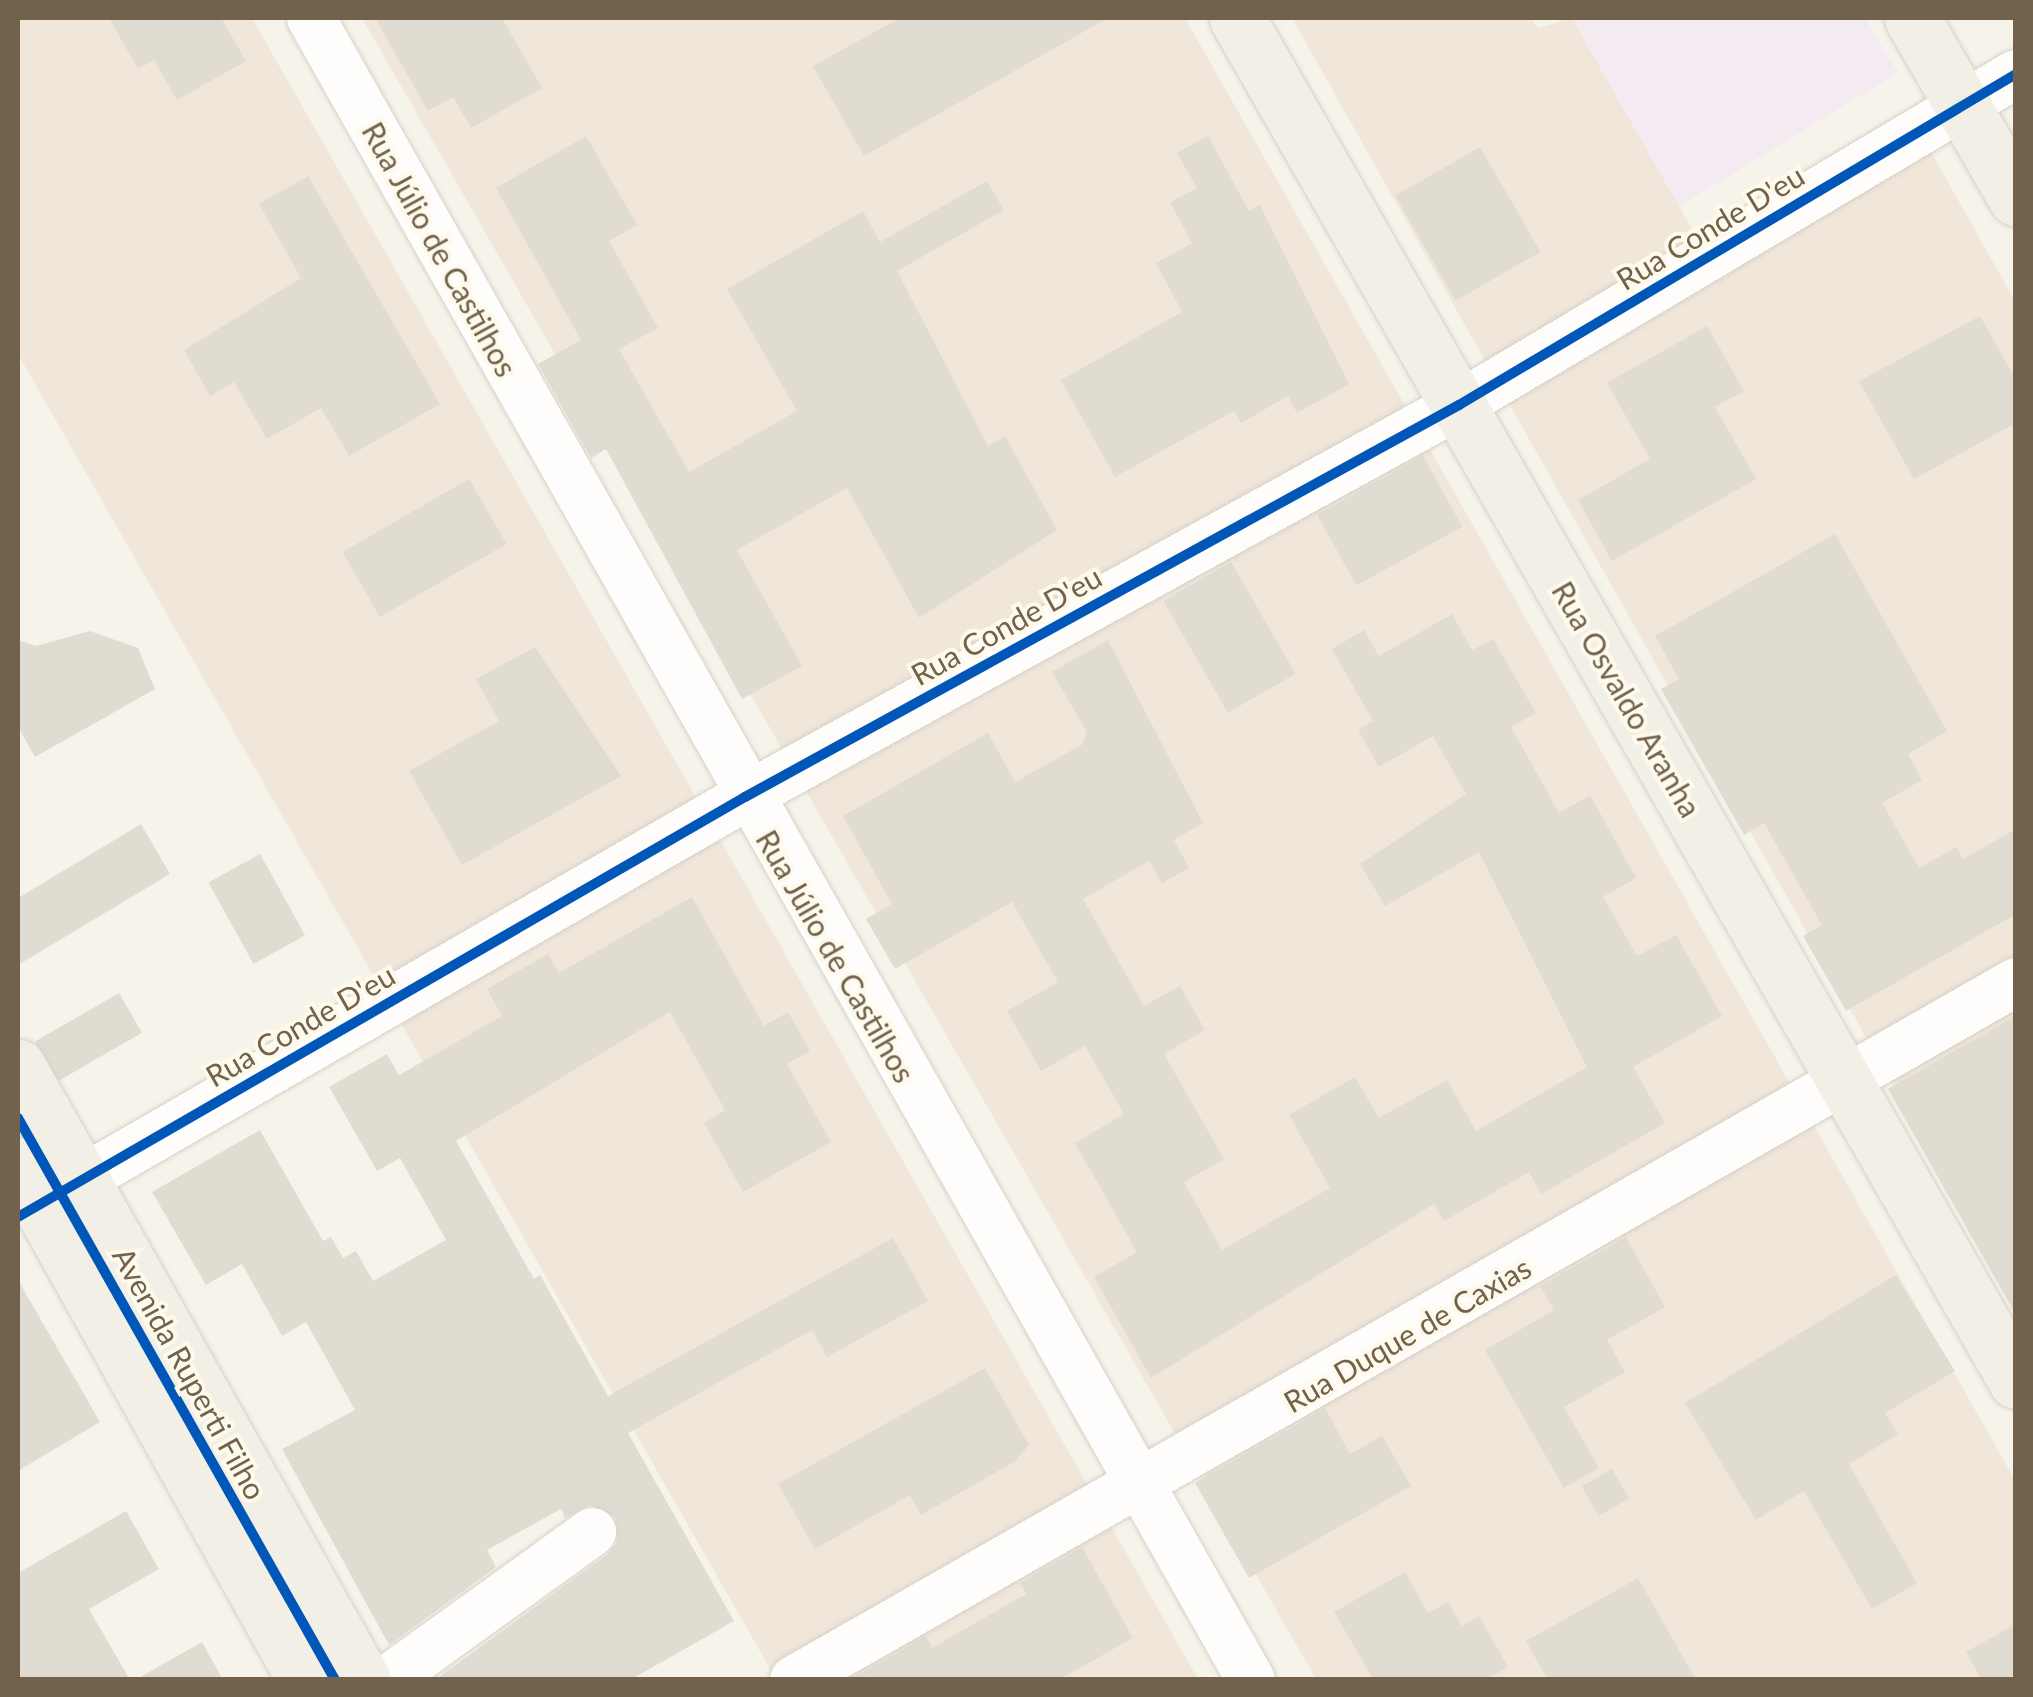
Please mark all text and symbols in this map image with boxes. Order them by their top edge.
street label: Rua Júlio de Castilhos [355,115,525,383]
street label: Rua Conde D'eu [1610,157,1810,297]
street label: Rua Conde D'eu [904,558,1108,692]
street label: Rua Osvaldo Aranha [1545,574,1709,824]
street label: Rua Júlio de Castilhos [749,823,923,1089]
street label: Rua Conde D'eu [199,956,401,1094]
street label: Avenida Ruperti Filho [106,1241,274,1505]
street label: Rua Duque de Caxias [1277,1249,1537,1419]

